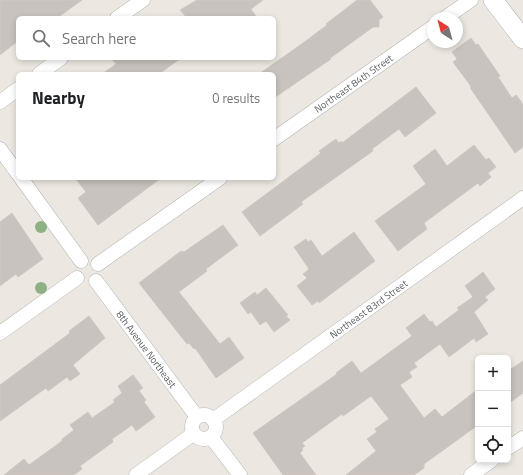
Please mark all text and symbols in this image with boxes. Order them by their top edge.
north arrow [427,12,463,48]
search box [16,16,276,60]
icon: search [30,27,52,49]
text: Search here [62,27,136,50]
street label: Northeast 84th Street [311,50,396,116]
text: Nearby [32,85,85,111]
text: 0 results [212,88,260,108]
street label: Northeast 83rd Street [327,276,411,342]
street label: 8th Avenue Northeast [113,308,180,392]
map controls [475,355,511,463]
button: + [475,355,511,391]
button: − [475,391,511,427]
button: locate [475,427,511,463]

